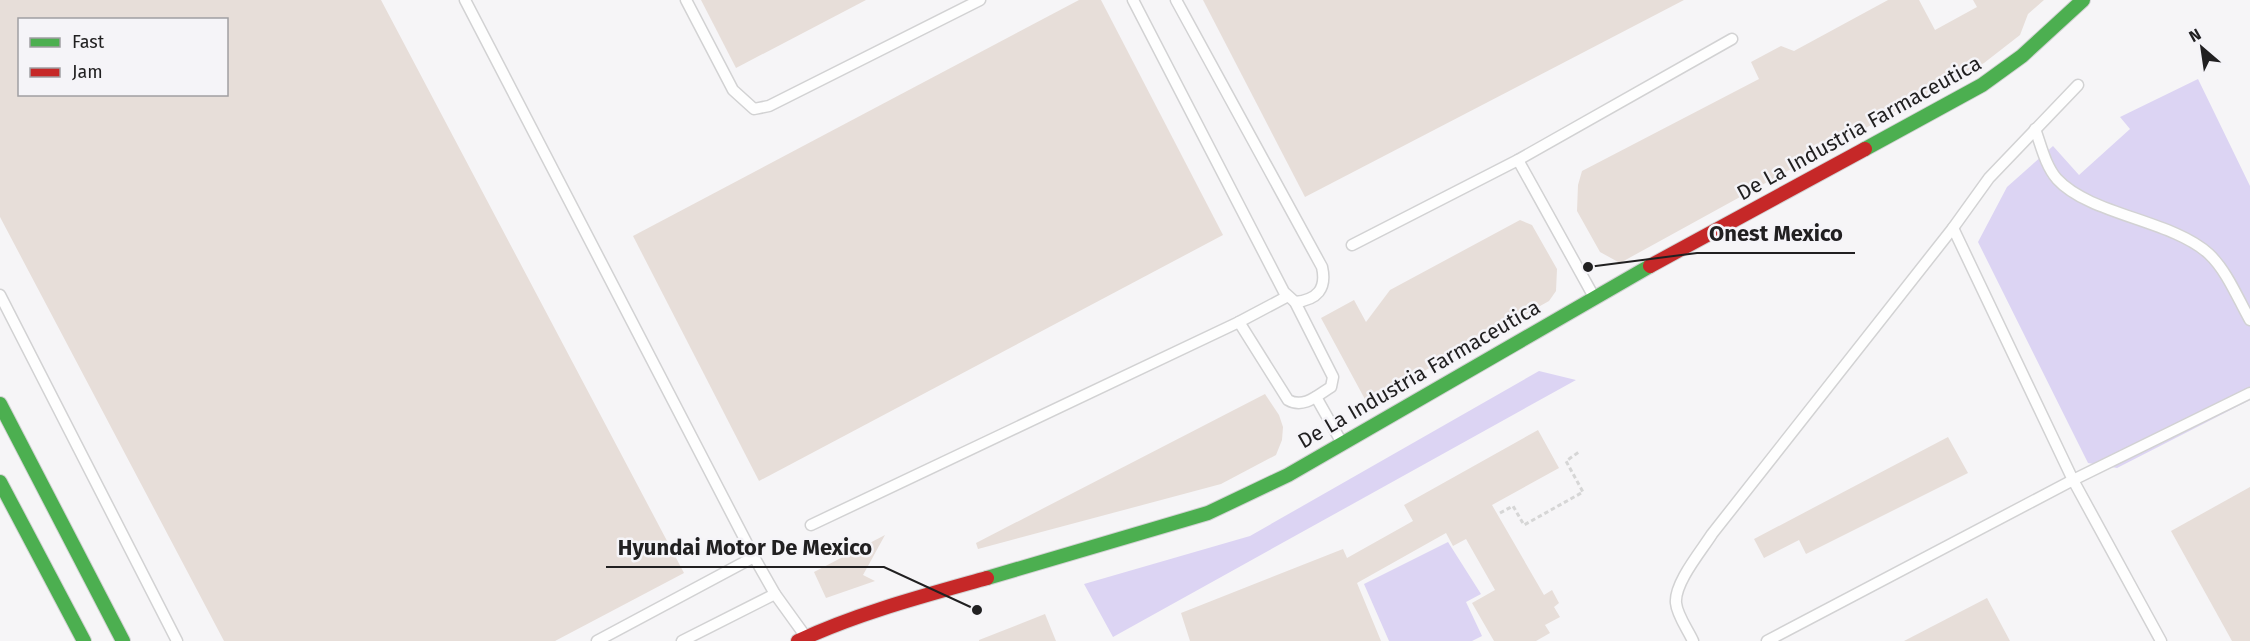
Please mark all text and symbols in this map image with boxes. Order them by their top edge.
legend [18,18,228,96]
north arrow [2172,18,2232,78]
text: N [2186,24,2204,46]
text: Fast [72,31,105,53]
street label: De La Industria Farmaceutica [1732,50,1986,206]
text: Jam [72,61,103,83]
callout: Onest Mexico [1697,213,1855,253]
text: Onest Mexico [1709,220,1843,247]
street label: De La Industria Farmaceutica [1293,294,1545,454]
callout: Hyundai Motor De Mexico [606,527,884,567]
text: Hyundai Motor De Mexico [618,534,872,561]

